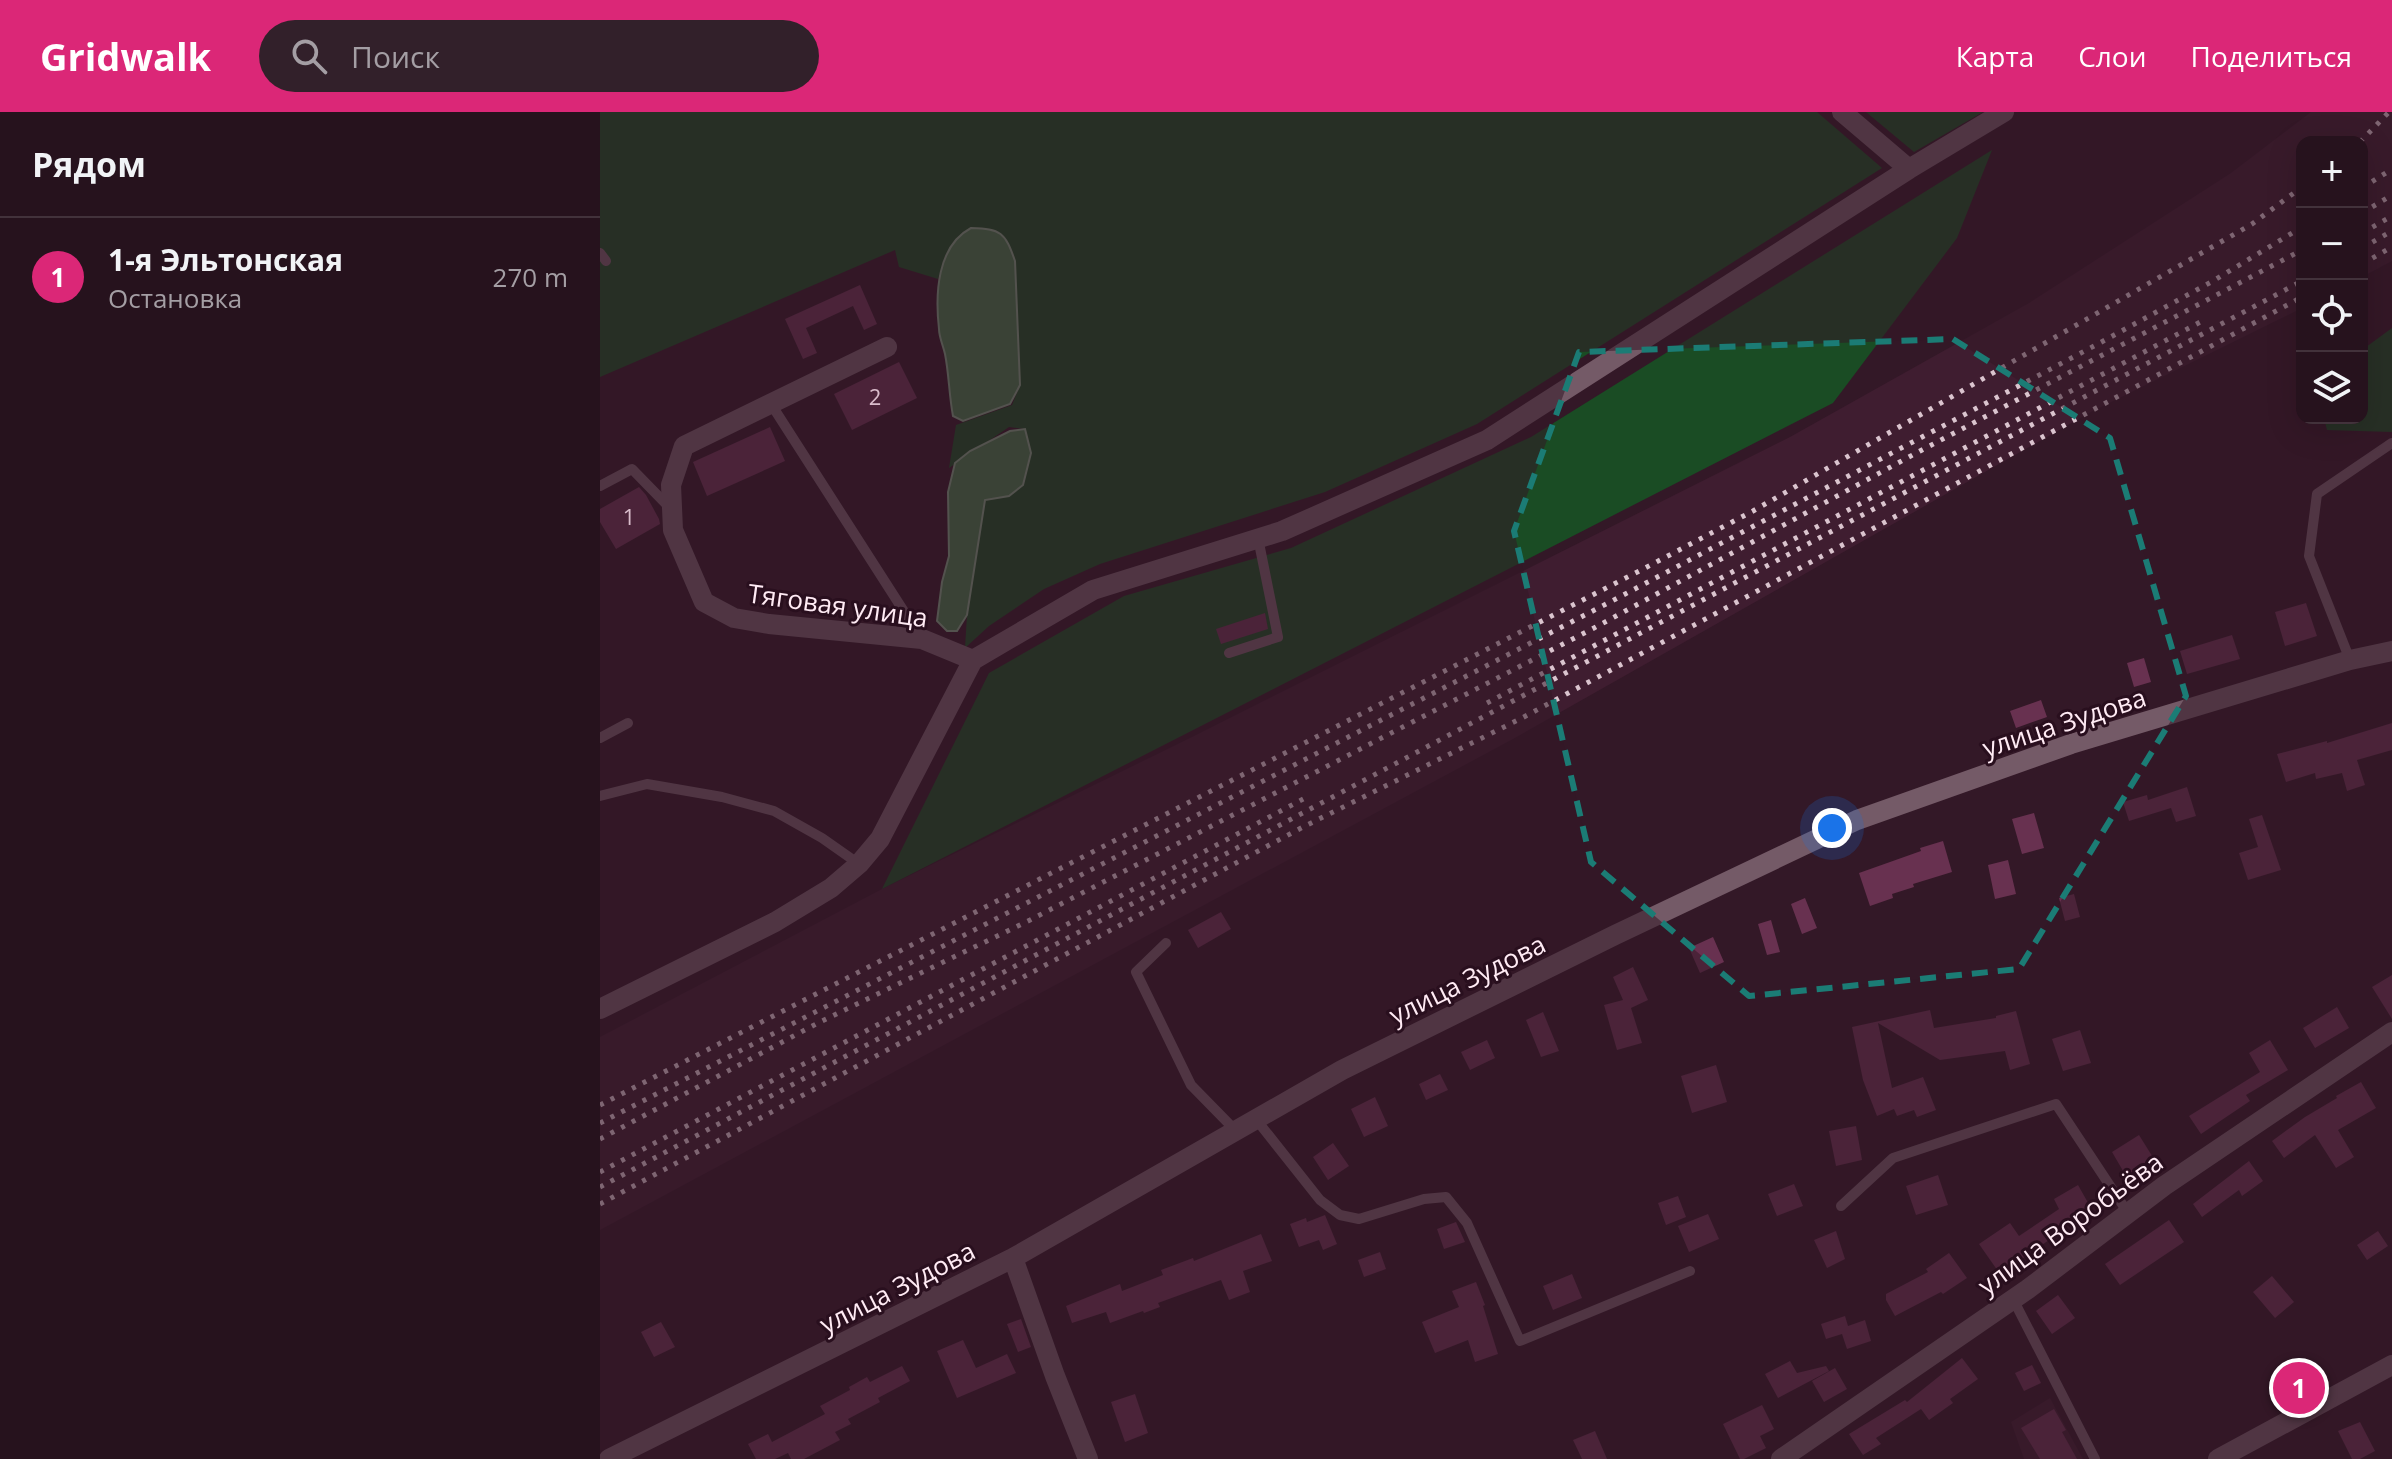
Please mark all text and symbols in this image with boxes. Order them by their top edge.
search box [259,20,819,92]
text: Gridwalk [40,30,211,82]
icon: search [287,34,331,78]
text: Поиск [351,36,440,77]
text: Карта [1956,37,2034,75]
text: Слои [2078,37,2147,75]
text: Поделиться [2191,37,2352,75]
map controls [2296,136,2368,424]
button: + [2296,136,2368,208]
text: Рядом [32,141,146,187]
button: − [2296,208,2368,280]
text: 1-я Эльтонская [108,239,343,280]
text: 1 [51,259,65,295]
text: 270 m [493,259,568,295]
text: Остановка [108,280,242,316]
button: locate [2296,280,2368,352]
button: layers [2296,352,2368,424]
house number: 2 [869,381,881,411]
house number: 1 [623,501,635,531]
street label: Тяговая улица [746,575,930,635]
street label: улица Зудова [1978,679,2150,765]
your location [1812,808,1852,848]
street label: улица Зудова [1383,926,1551,1032]
street label: улица Воробьёва [1970,1144,2170,1302]
street label: улица Зудова [813,1232,981,1342]
pin: 1 [2273,1358,2325,1418]

